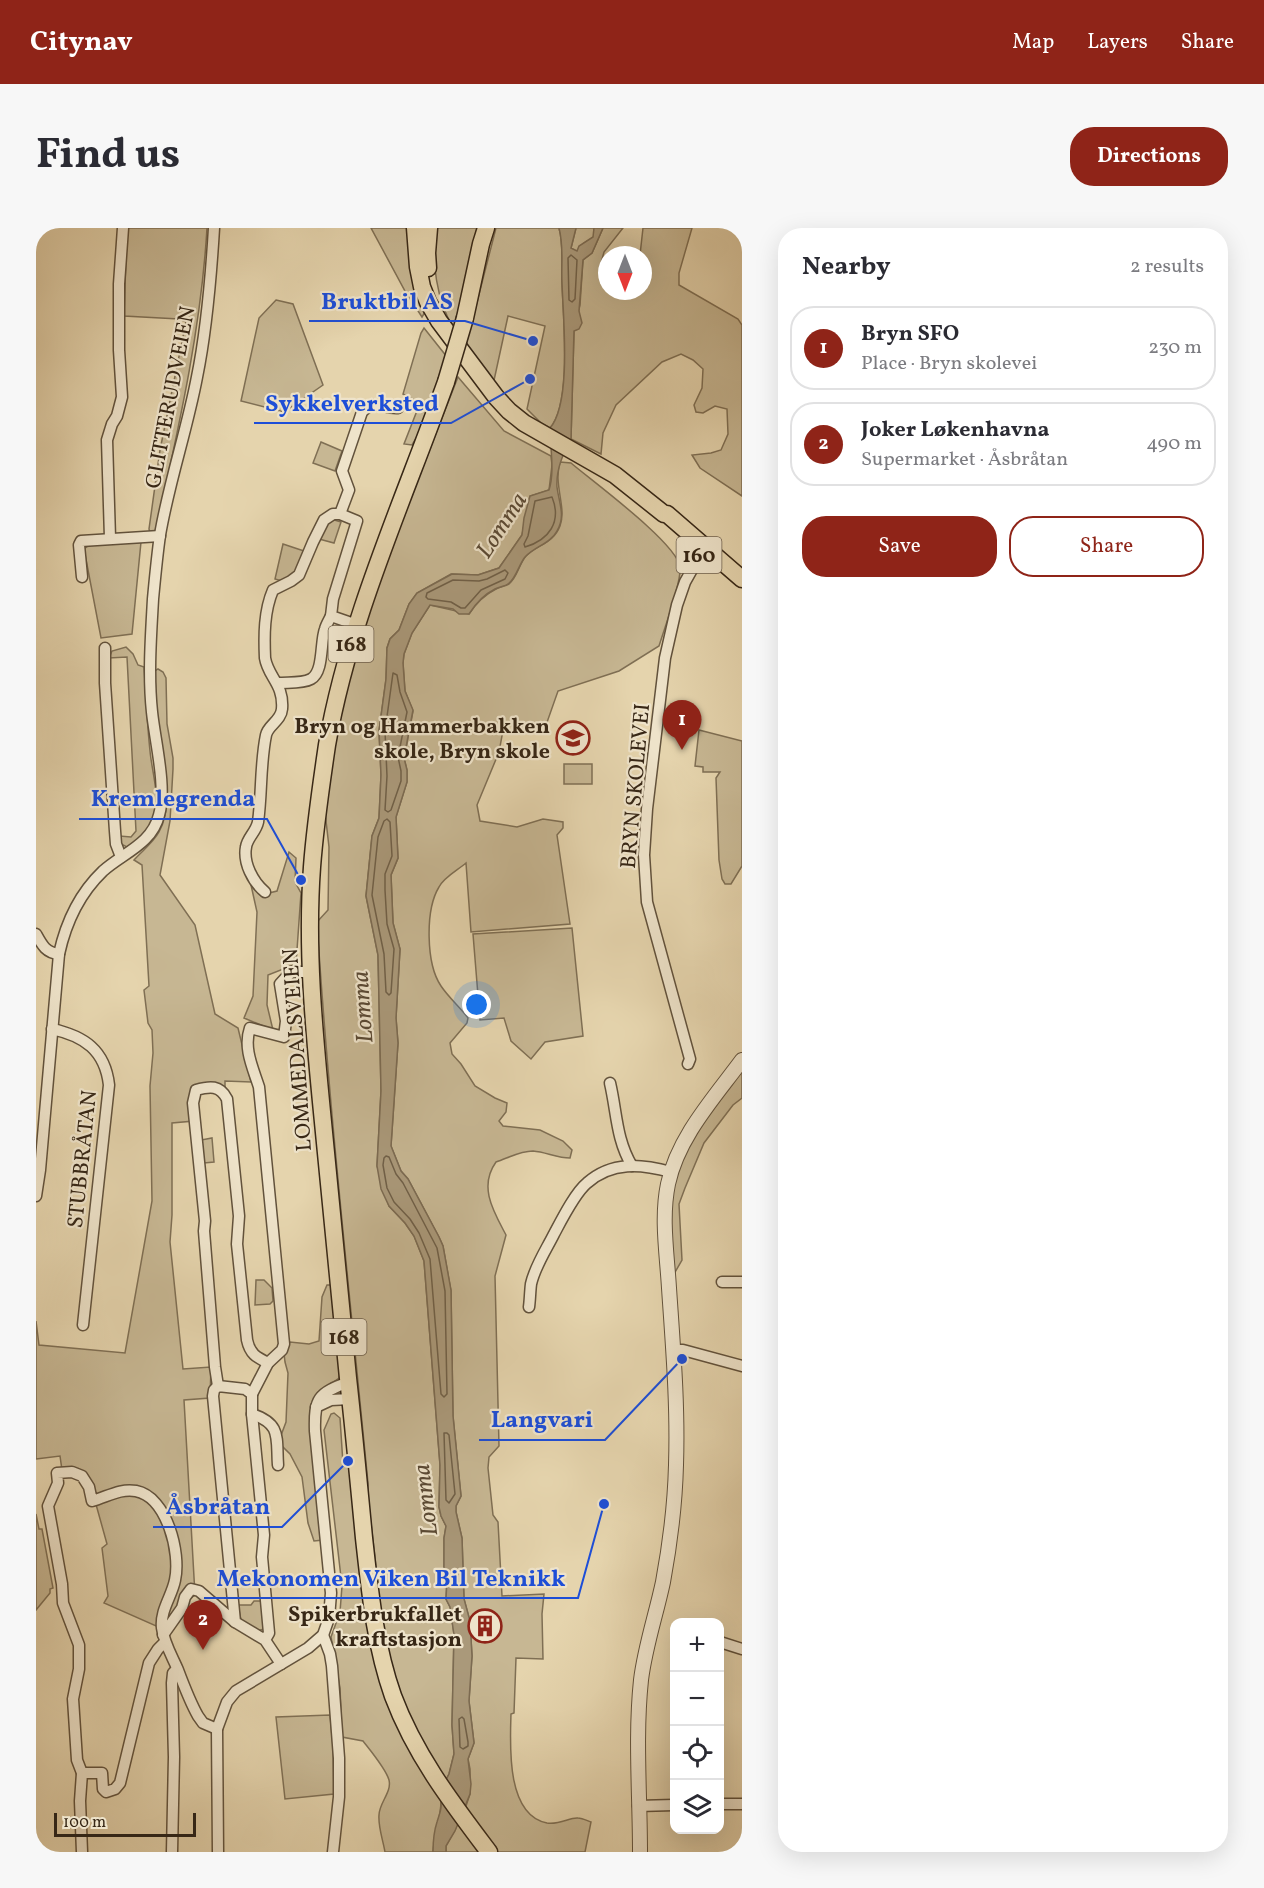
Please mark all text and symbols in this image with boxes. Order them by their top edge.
text: Citynav [30,23,133,62]
text: Map [1012,28,1054,57]
text: Layers [1087,28,1148,57]
text: Share [1181,28,1234,57]
text: Find us [36,127,180,186]
button: Directions [1070,127,1228,186]
north arrow [598,246,652,300]
text: Nearby [802,249,891,285]
text: 2 results [1130,253,1204,281]
callout: Bruktbil AS [309,279,465,321]
text: Bruktbil AS [321,286,453,320]
street label: GLITTERUDVEIEN [139,304,204,491]
text: Bryn SFO [861,319,959,350]
text: 1 [819,334,828,362]
text: 230 m [1148,334,1202,362]
text: Place · Bryn skolevei [861,350,1037,378]
callout: Sykkelverksted [254,381,451,423]
text: Sykkelverksted [265,388,439,422]
text: Joker Løkenhavna [861,415,1049,446]
text: 2 [818,430,829,458]
text: 490 m [1146,430,1202,458]
text: Supermarket · Åsbråtan [861,446,1068,474]
water label: Lomma [469,487,537,566]
button: Save [802,516,997,577]
button: Share [1009,516,1204,577]
road number: 160 [676,537,722,573]
road number: 168 [328,626,374,662]
pin: 1 [662,700,702,750]
street label: BRYN SKOLEVEI [614,702,659,870]
place label: Bryn og Hammerbakken skole, Bryn skole [294,712,550,768]
school or university icon: Bryn og Hammerbakken skole, Bryn skole [555,720,591,756]
callout: Kremlegrenda [79,777,267,819]
text: Kremlegrenda [91,783,255,817]
street label: LOMMEDALSVEIEN [276,947,321,1152]
water label: Lomma [345,970,383,1044]
your location [462,990,491,1019]
street label: STUBBRÅTAN [61,1089,106,1230]
road number: 168 [322,1319,366,1355]
callout: Langvari [479,1398,605,1440]
text: Langvari [491,1404,593,1438]
water label: Lomma [406,1462,448,1538]
callout: Åsbråtan [153,1485,282,1527]
text: Åsbråtan [166,1491,270,1525]
callout: Mekonomen Viken Bil Teknikk [204,1556,578,1598]
text: Mekonomen Viken Bil Teknikk [216,1563,566,1597]
pin: 2 [184,1600,222,1650]
place label: Spikerbrukfallet kraftstasjon [288,1600,462,1656]
building icon: Spikerbrukfallet kraftstasjon [467,1608,503,1644]
map controls [670,1618,724,1834]
button: + [670,1618,724,1672]
button: − [670,1672,724,1726]
button: locate [670,1726,724,1780]
button: layers [670,1780,724,1834]
scale bar [54,1810,196,1838]
text: 100 m [63,1812,106,1834]

